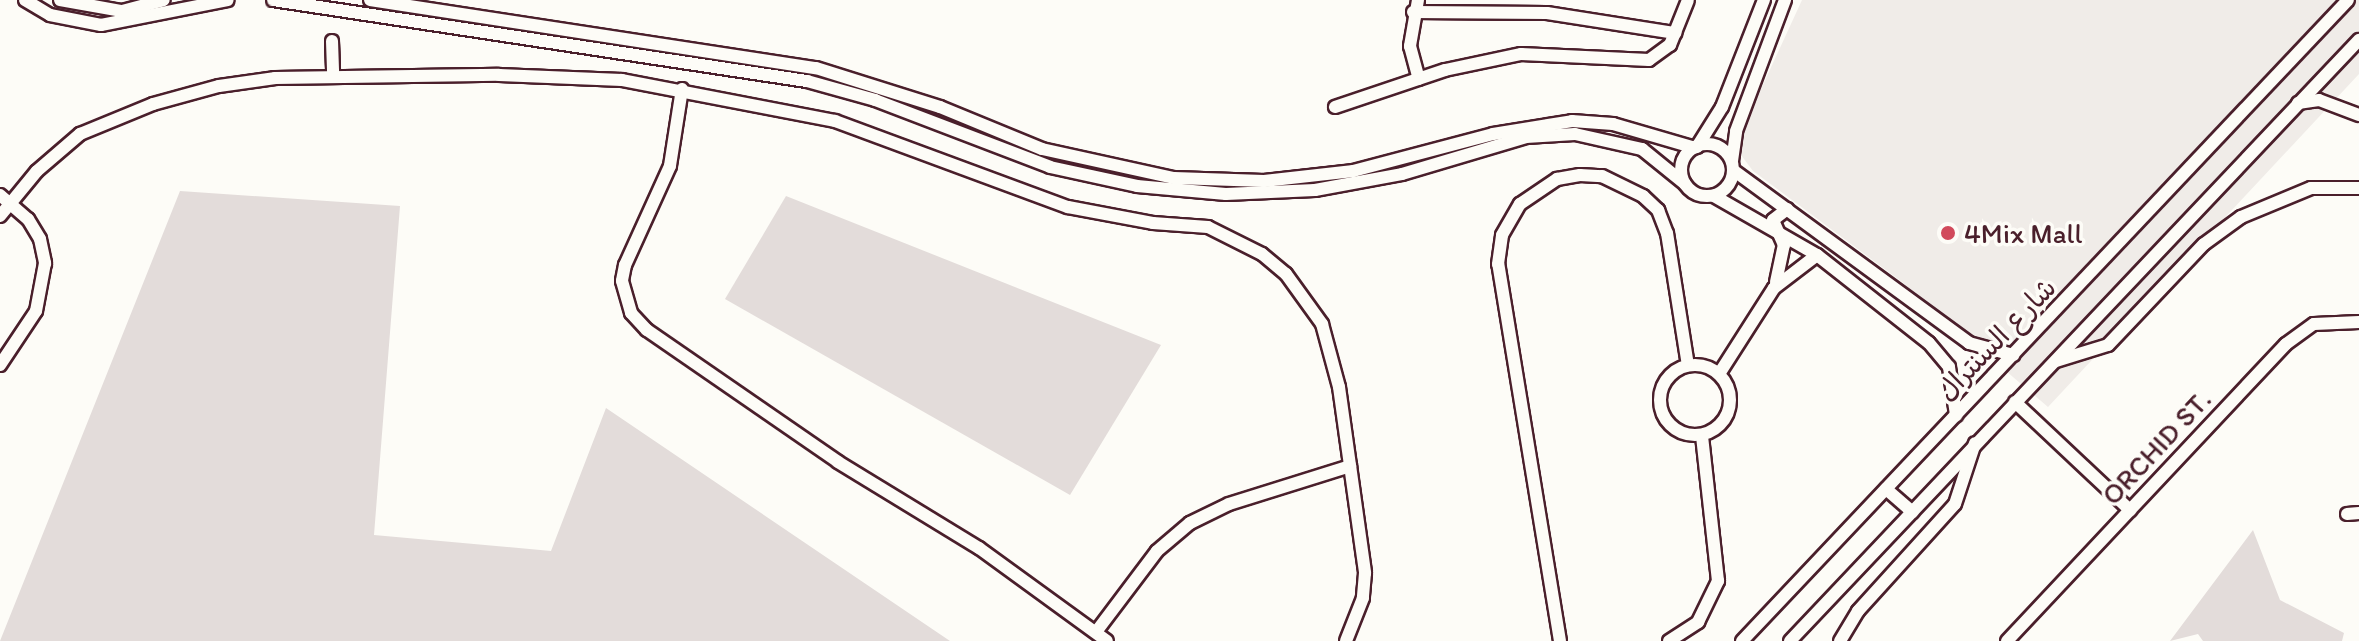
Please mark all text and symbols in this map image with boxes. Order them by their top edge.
place label: 4Mix Mall [1964,216,2083,250]
marker: 4Mix Mall [1939,224,1957,242]
street label: شارع السنترال [1929,271,2063,407]
street label: ORCHID ST. [2094,383,2218,511]

